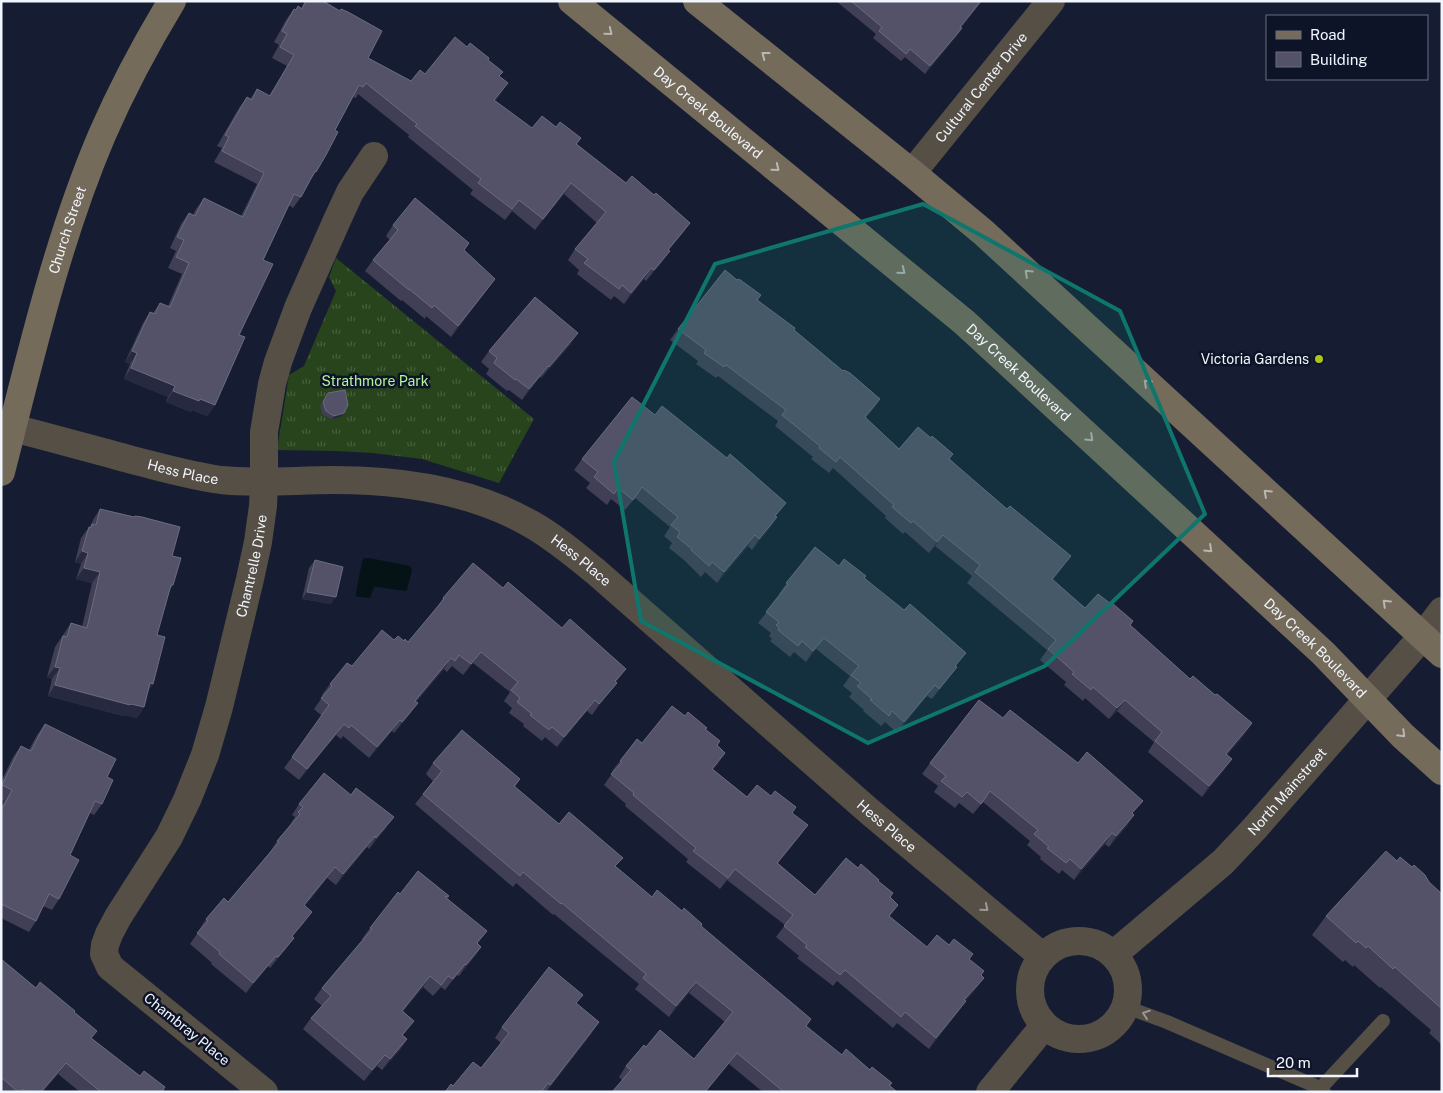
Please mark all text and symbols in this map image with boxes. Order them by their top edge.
legend [1266,15,1428,80]
text: Road [1310,26,1346,43]
one-way arrow [604,27,613,36]
street label: Cultural Center Drive [932,29,1030,146]
text: Building [1310,51,1368,68]
one-way arrow [762,53,771,61]
street label: Day Creek Boulevard [651,63,766,162]
one-way arrow [770,163,779,171]
street label: Church Street [46,184,89,276]
one-way arrow [896,266,905,275]
one-way arrow [1024,270,1033,279]
street label: Day Creek Boulevard [963,320,1074,424]
place label: Victoria Gardens [1201,351,1309,367]
marker: Victoria Gardens [1313,353,1325,365]
park label: Strathmore Park [321,373,429,389]
one-way arrow [1144,380,1153,389]
one-way arrow [1084,433,1093,442]
street label: Hess Place [146,456,220,488]
one-way arrow [1263,490,1272,499]
street label: Chantrelle Drive [233,513,270,619]
street label: Hess Place [548,531,614,589]
one-way arrow [1204,543,1213,552]
street label: Day Creek Boulevard [1261,595,1370,701]
one-way arrow [1383,600,1392,609]
one-way arrow [1396,728,1405,737]
street label: North Mainstreet [1244,744,1330,838]
street label: Hess Place [854,796,920,855]
one-way arrow [979,902,988,911]
street label: Chambray Place [141,989,233,1069]
one-way arrow [1142,1010,1151,1020]
scale bar [1268,1046,1357,1078]
text: 20 m [1276,1054,1311,1071]

